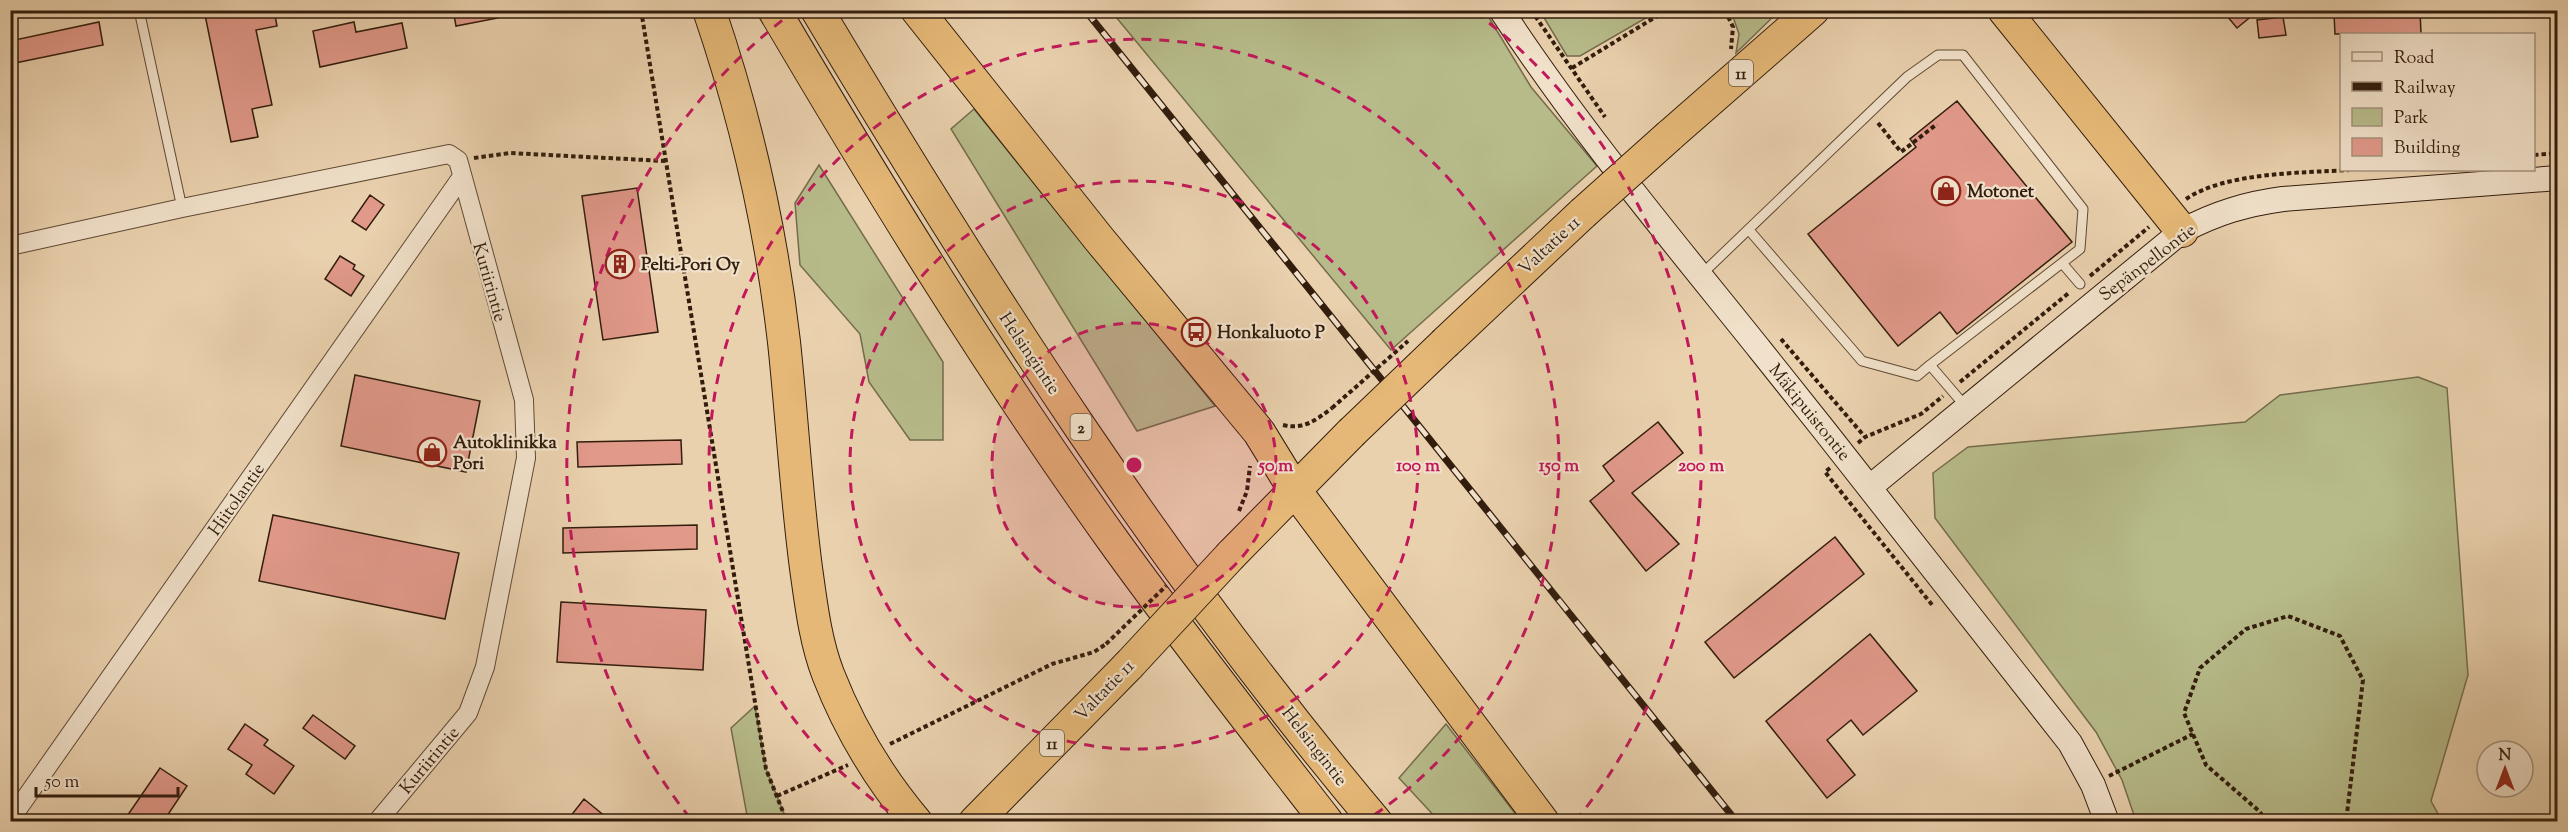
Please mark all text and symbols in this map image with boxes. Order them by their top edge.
legend [2340,33,2535,171]
text: Road [2394,46,2434,72]
road number: 11 [1729,60,1753,86]
text: Railway [2394,76,2456,102]
text: Park [2394,106,2429,132]
text: Building [2394,136,2460,162]
shop icon: Motonet [1930,175,1962,207]
place label: Motonet [1967,180,2035,206]
street label: Valtatie 11 [1514,211,1587,282]
street label: Sepänpellontie [2094,218,2202,309]
street label: Kuriirintie [464,240,512,325]
building icon: Pelti-Pori Oy [604,248,636,280]
place label: Pelti-Pori Oy [641,253,740,279]
street label: Helsingintie [991,308,1065,400]
bus stop icon: Honkaluoto P [1180,316,1212,348]
place label: Honkaluoto P [1217,321,1325,347]
street label: Mäkipuistontie [1761,359,1856,467]
road number: 2 [1070,414,1092,440]
place label: Autoklinikka Pori [453,431,558,478]
shop icon: Autoklinikka Pori [416,436,448,468]
text: 50 m [1257,454,1293,480]
text: 100 m [1396,454,1440,480]
text: 150 m [1539,454,1579,480]
text: 200 m [1678,454,1724,480]
centre of rings [1124,455,1144,475]
street label: Hiitolantie [203,458,272,542]
street label: Valtatie 11 [1070,655,1141,728]
street label: Helsingintie [1274,702,1353,792]
street label: Kuriirintie [394,722,467,801]
road number: 11 [1040,730,1064,756]
north arrow [2475,739,2535,799]
text: N [2499,745,2512,768]
scale bar [36,760,178,798]
text: 50 m [44,770,80,796]

